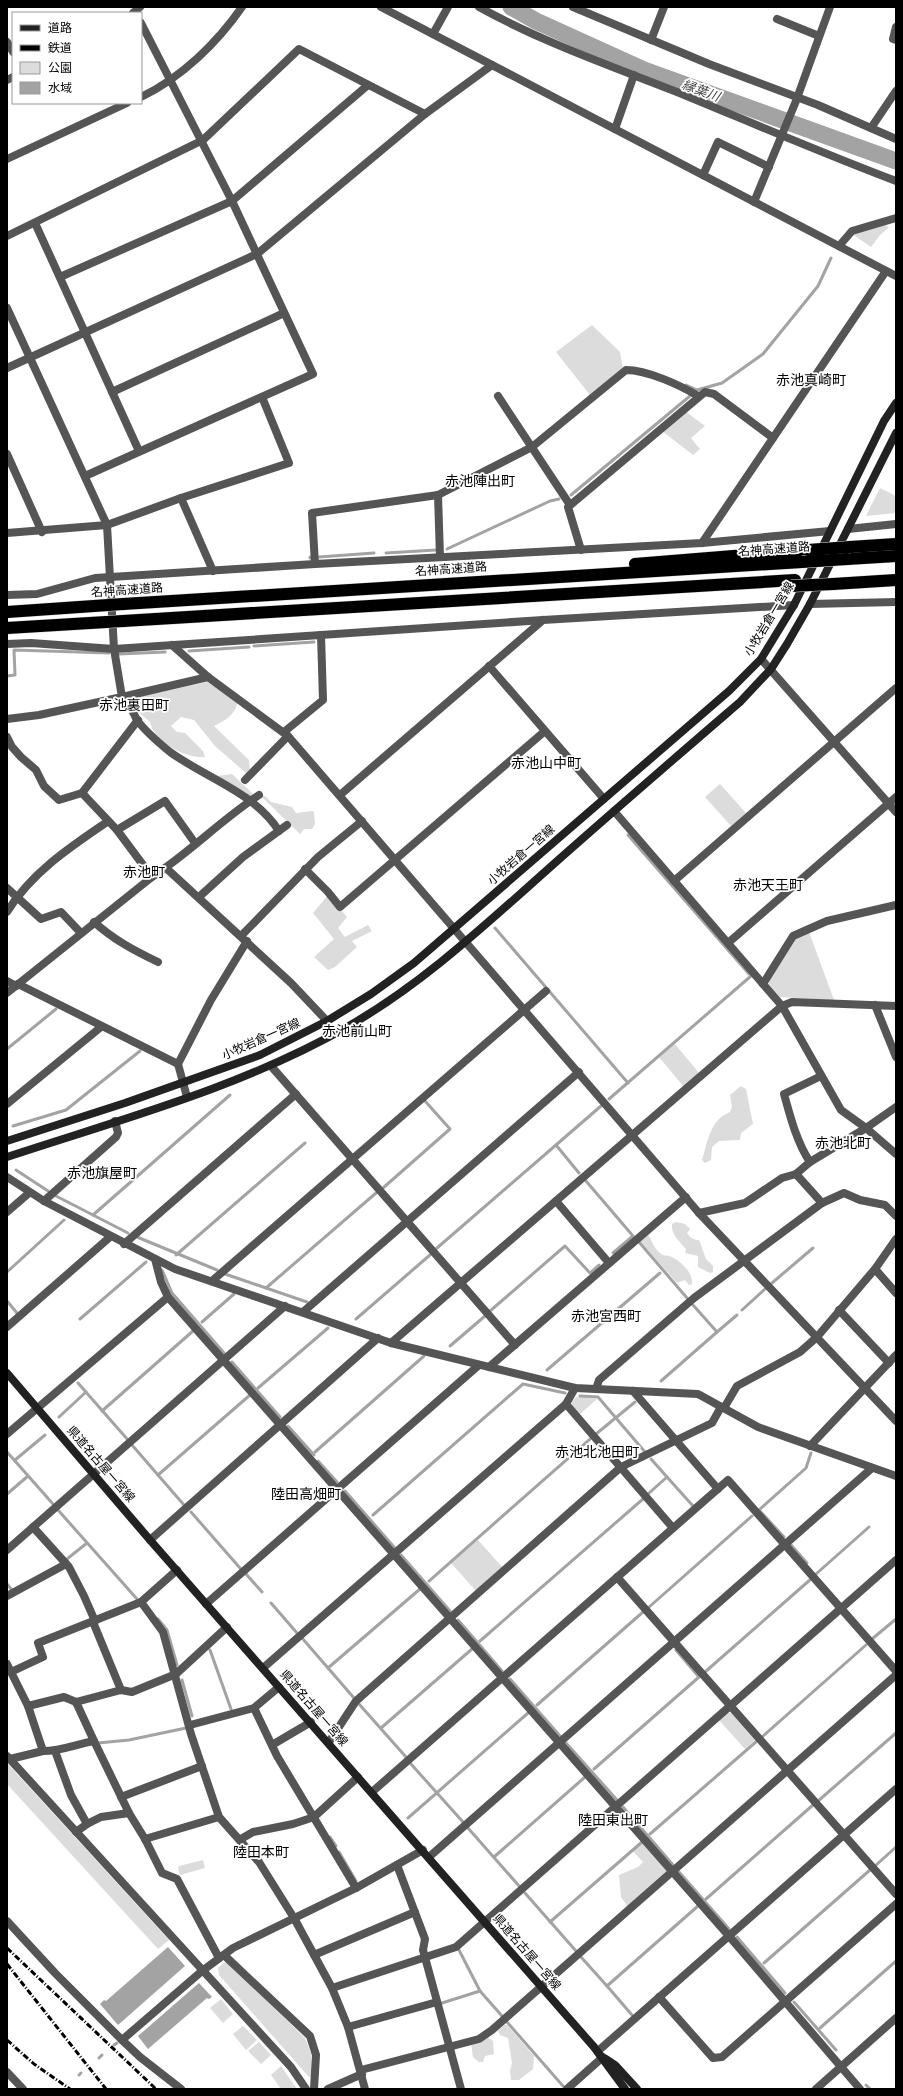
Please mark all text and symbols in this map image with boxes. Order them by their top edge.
legend [12,12,142,104]
text: 道路 [48,21,72,37]
text: 鉄道 [48,41,72,57]
text: 公園 [48,61,72,77]
water label: 縁葉川 [679,78,723,107]
text: 水域 [48,81,72,97]
district label: 赤池真崎町 [776,373,846,390]
district label: 赤池陣出町 [445,474,515,491]
street label: 名神高速道路 [738,540,811,560]
street label: 名神高速道路 [415,560,488,580]
street label: 小牧岩倉一宮線 [741,579,798,660]
street label: 名神高速道路 [91,581,164,601]
district label: 赤池裏田町 [99,698,169,715]
district label: 赤池山中町 [511,756,581,773]
street label: 小牧岩倉一宮線 [485,822,559,889]
district label: 赤池町 [123,865,165,882]
district label: 赤池天王町 [733,878,803,895]
street label: 小牧岩倉一宮線 [220,1016,303,1064]
district label: 赤池前山町 [322,1023,392,1041]
district label: 赤池北町 [815,1135,871,1153]
district label: 赤池旗屋町 [67,1165,137,1183]
district label: 赤池宮西町 [571,1309,641,1326]
street label: 県道名古屋一宮線 [63,1423,138,1506]
district label: 赤池北池田町 [555,1444,639,1462]
district label: 陸田高畑町 [271,1487,341,1504]
street label: 県道名古屋一宮線 [276,1667,351,1750]
district label: 陸田東出町 [578,1813,648,1830]
district label: 陸田本町 [233,1845,289,1862]
street label: 県道名古屋一宮線 [489,1911,564,1994]

